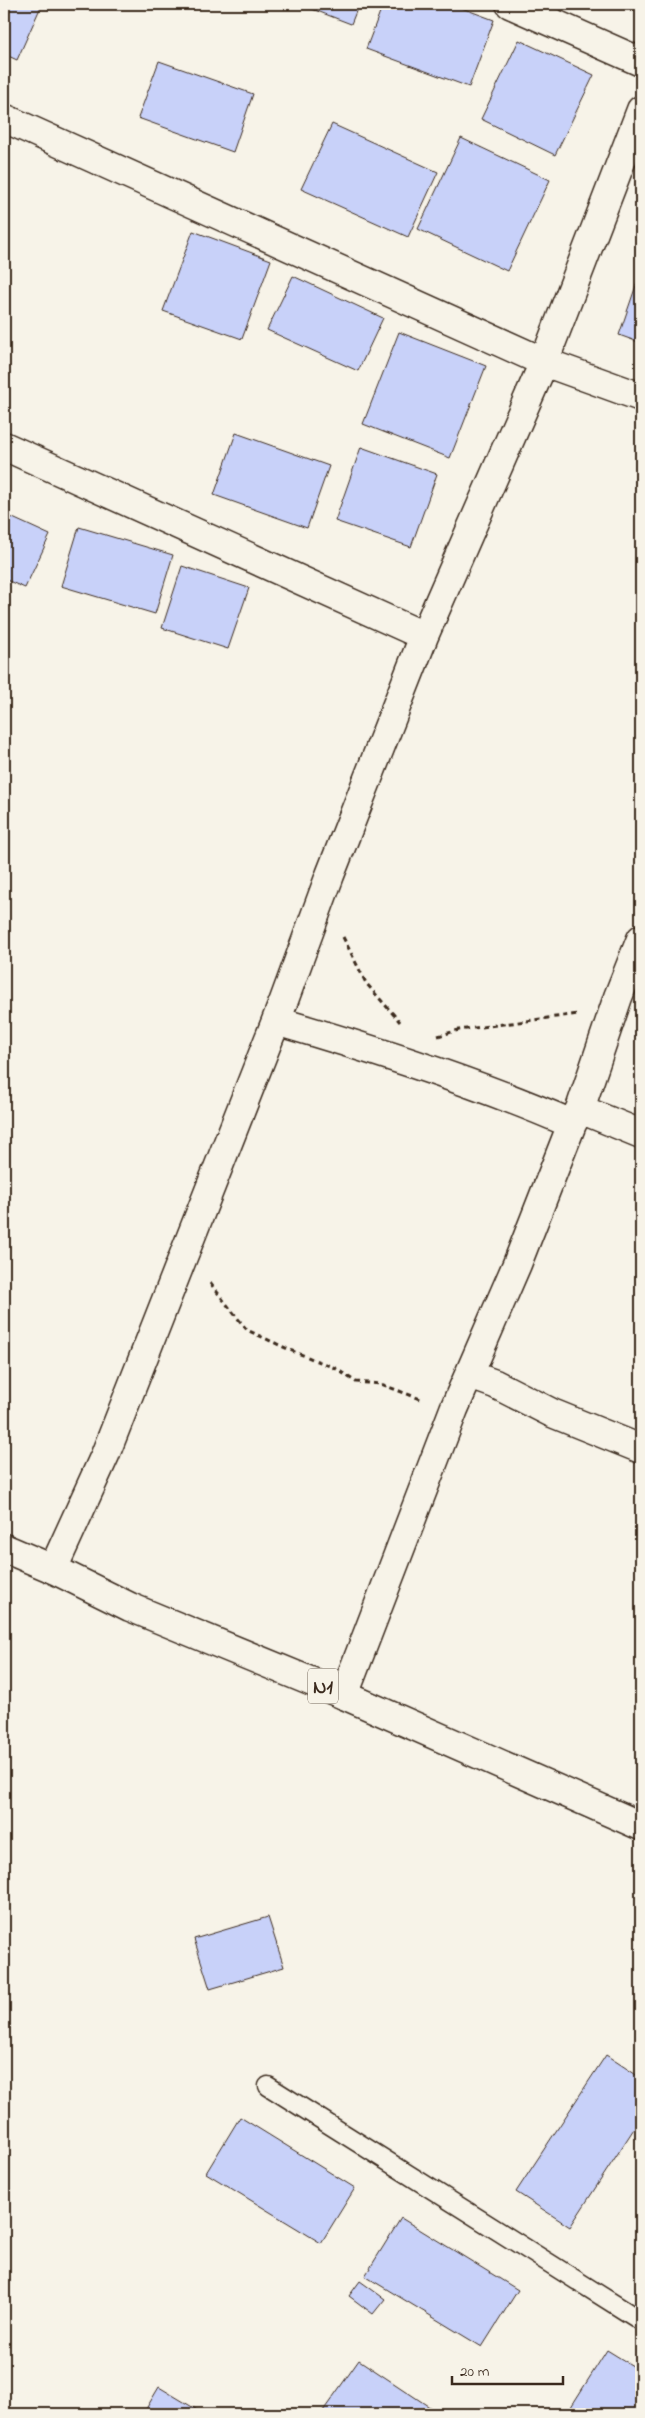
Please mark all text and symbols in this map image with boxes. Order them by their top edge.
road number: N1 [308,1668,338,1704]
scale bar [452,2353,564,2385]
text: 20 m [460,2361,490,2383]

